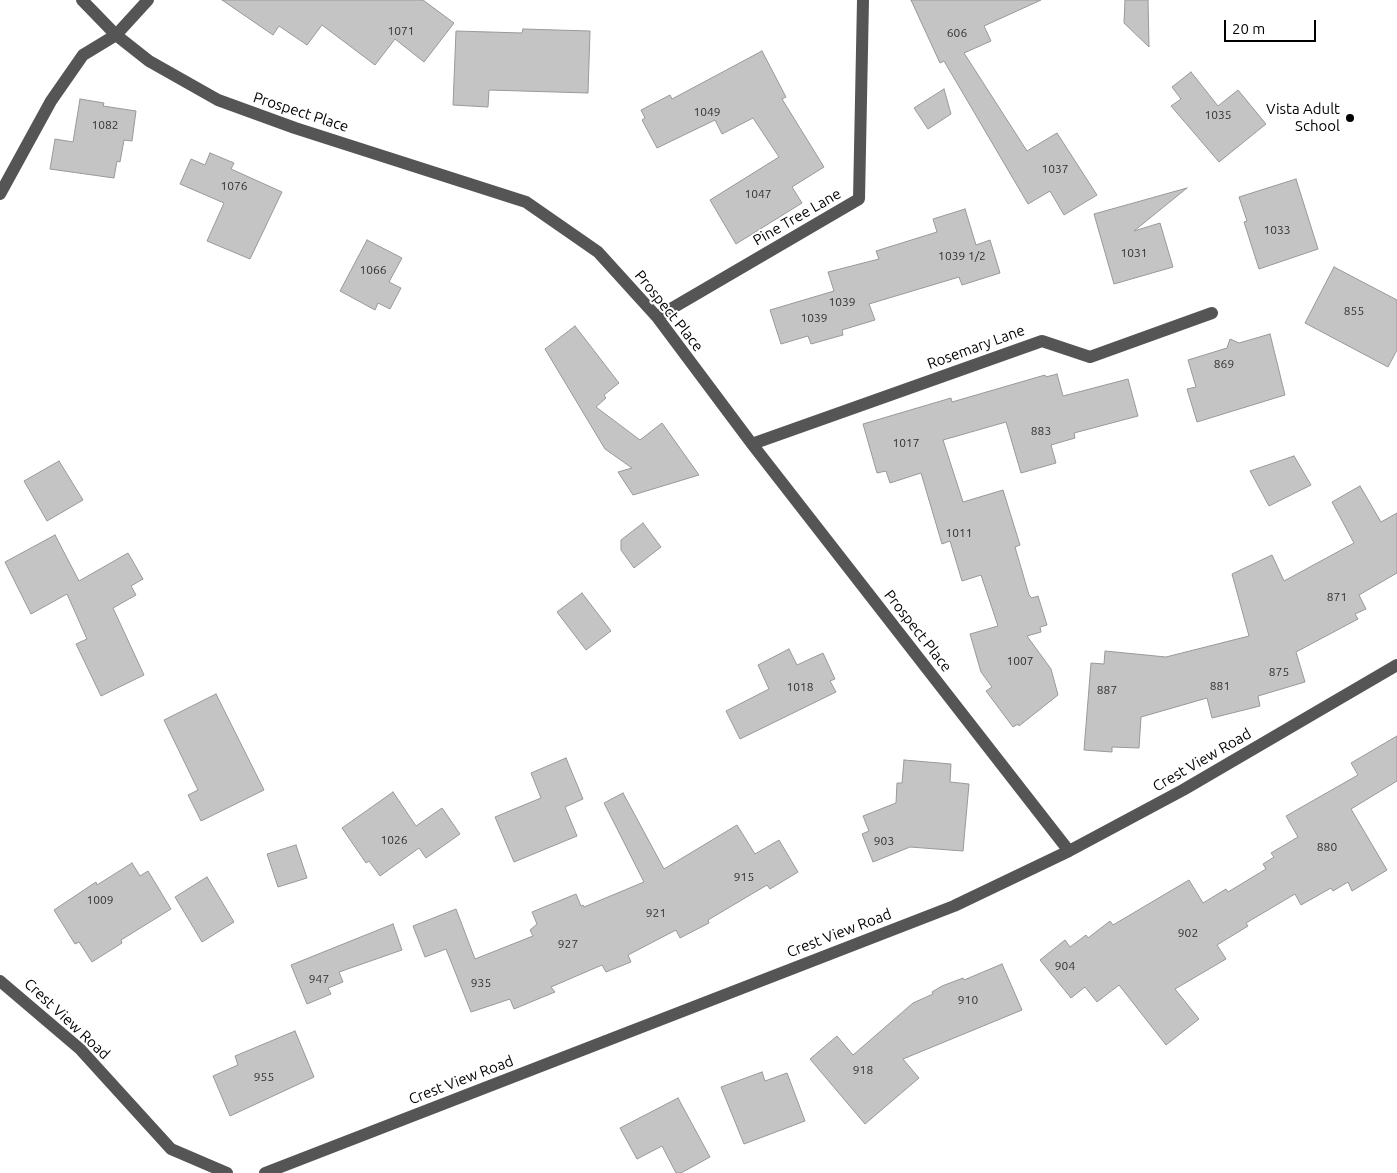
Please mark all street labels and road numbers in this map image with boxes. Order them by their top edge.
street label: Prospect Place [251,88,351,136]
street label: Pine Tree Lane [750,185,844,249]
street label: Prospect Place [631,267,707,355]
street label: Rosemary Lane [925,321,1027,373]
street label: Prospect Place [880,586,956,676]
street label: Crest View Road [1150,725,1254,795]
street label: Crest View Road [784,905,894,961]
street label: Crest View Road [20,975,114,1063]
street label: Crest View Road [406,1052,516,1108]

